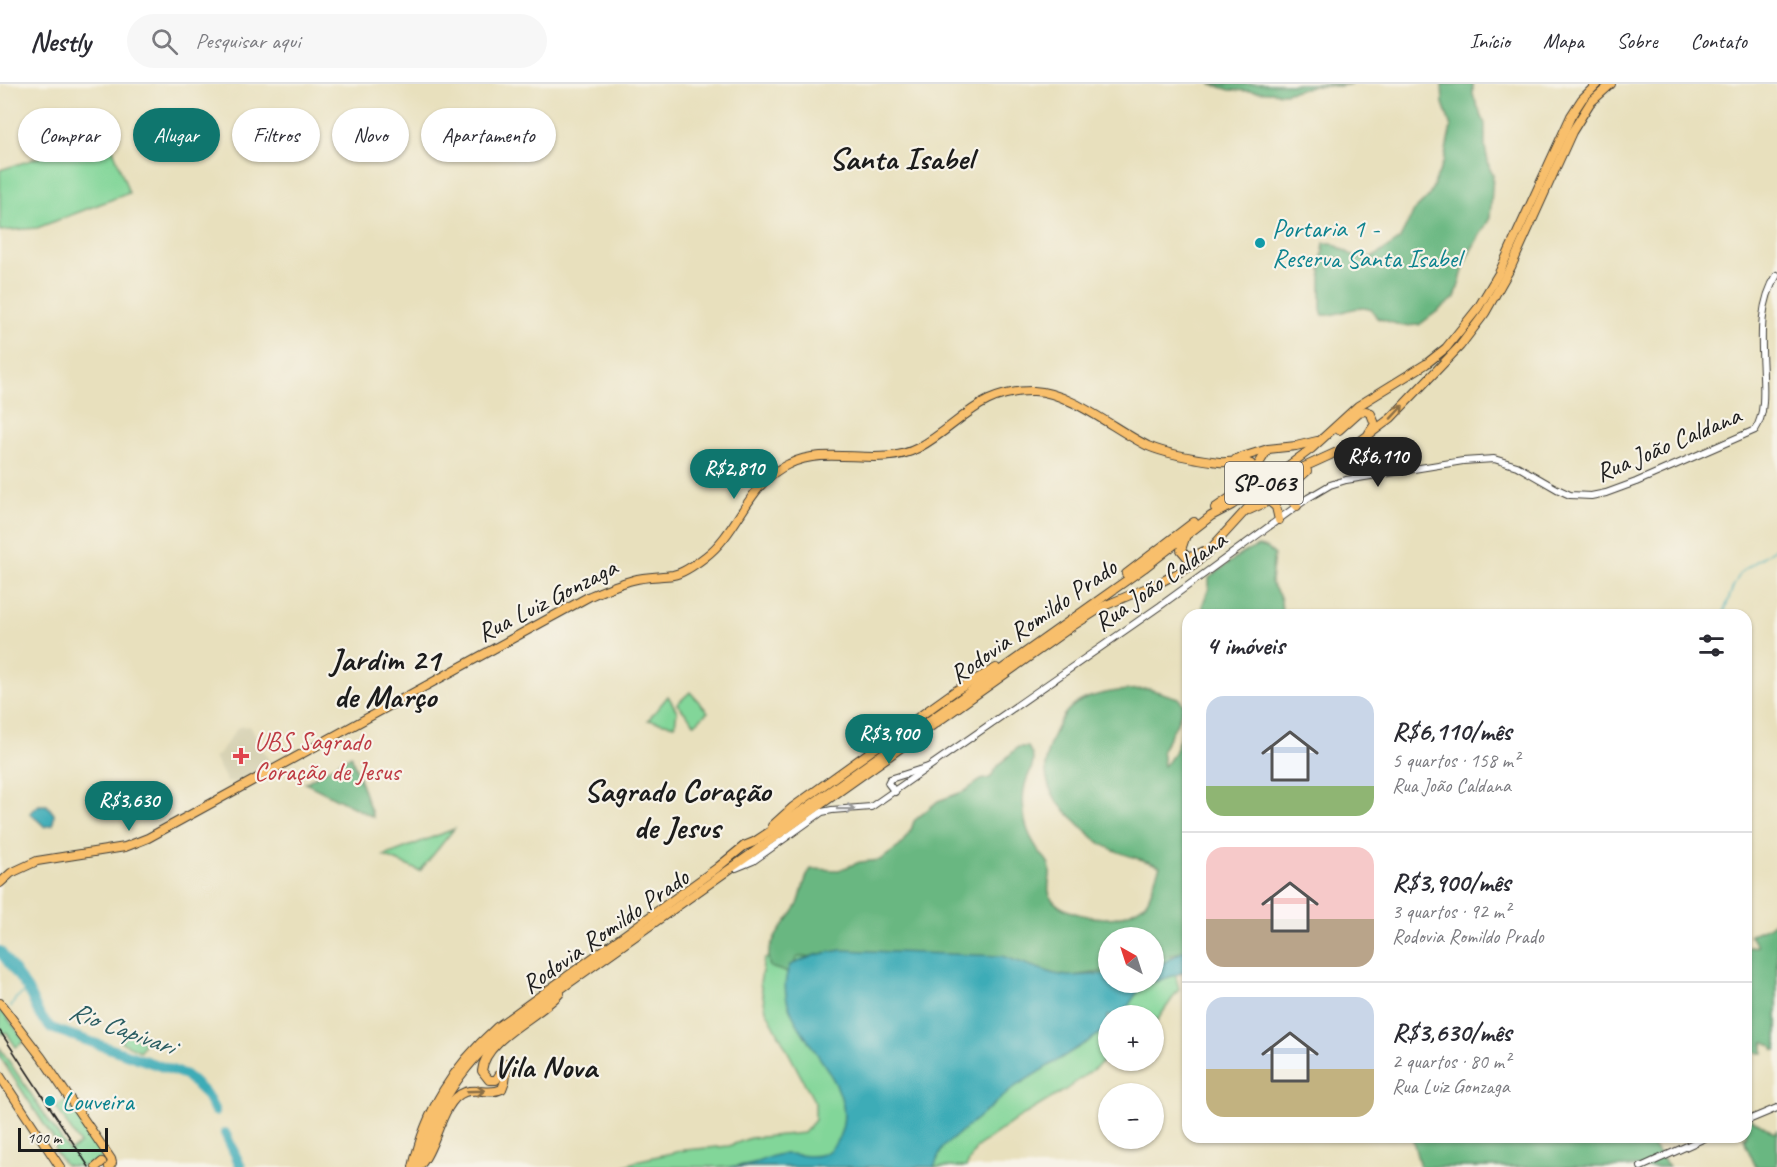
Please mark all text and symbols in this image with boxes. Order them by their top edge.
search box [127,14,547,68]
text: Nestly [30,24,91,59]
icon: search [148,25,181,58]
text: Pesquisar aqui [196,27,300,55]
text: Início [1470,28,1510,54]
text: Mapa [1543,28,1584,54]
text: Sobre [1617,28,1657,54]
text: Contato [1690,28,1747,54]
chip: Comprar [18,108,121,162]
chip: Alugar [133,108,220,162]
chip: Filtros [232,108,320,162]
chip: Novo [332,108,409,162]
chip: Apartamento [421,108,556,162]
district label: Santa Isabel [829,138,979,179]
place label: Portaria 1 - Reserva Santa Isabel [1272,212,1466,275]
marker: Portaria 1 - Reserva Santa Isabel [1253,236,1267,250]
street label: Rua João Caldana [1590,398,1747,489]
one-way arrow [1390,405,1404,420]
pin: R$6,110 [1323,437,1433,488]
text: R$6,110 [1348,444,1408,469]
pin: R$2,810 [679,449,789,500]
text: R$2,810 [704,456,764,481]
road number: SP-063 [1225,462,1303,504]
street label: Rua João Caldana [1087,522,1234,639]
street label: Rua Luiz Gonzaga [471,550,624,649]
street label: Rodovia Romildo Prado [943,550,1125,691]
text: 4 imóveis [1206,629,1285,662]
icon: filters [1695,629,1728,662]
district label: Jardim 21 de Março [328,639,443,717]
pin: R$3,900 [834,714,944,765]
text: R$6,110/mês [1392,715,1511,748]
icon: home [1254,720,1326,792]
text: R$3,900 [859,721,919,746]
place label: UBS Sagrado Coração de Jesus [254,725,402,788]
marker: UBS Sagrado Coração de Jesus [232,747,250,765]
text: 5 quartos · 158 m² [1392,748,1519,773]
district label: Sagrado Coração de Jesus [584,770,773,848]
text: Rua João Caldana [1392,773,1511,798]
pin: R$3,630 [74,781,184,832]
text: R$3,630 [99,788,159,813]
one-way arrow [836,804,855,815]
street label: Rodovia Romildo Prado [515,860,697,1001]
text: R$3,900/mês [1392,866,1510,899]
icon: home [1254,871,1326,943]
text: 3 quartos · 92 m² [1392,899,1510,924]
text: Rodovia Romildo Prado [1392,924,1544,949]
north arrow [1098,927,1164,993]
map controls [1098,927,1164,1149]
water label: Rio Capivari [65,993,186,1065]
button: + [1098,1005,1164,1071]
text: R$3,630/mês [1392,1016,1511,1049]
icon: home [1254,1021,1326,1093]
district label: Vila Nova [493,1046,599,1087]
text: 2 quartos · 80 m² [1392,1049,1510,1074]
text: Rua Luiz Gonzaga [1392,1074,1510,1099]
button: − [1098,1083,1164,1149]
place label: Louveira [62,1085,135,1118]
one-way arrow [465,1086,485,1097]
marker: Louveira [43,1094,57,1108]
scale bar [18,1125,108,1152]
text: 100 m [27,1128,61,1148]

